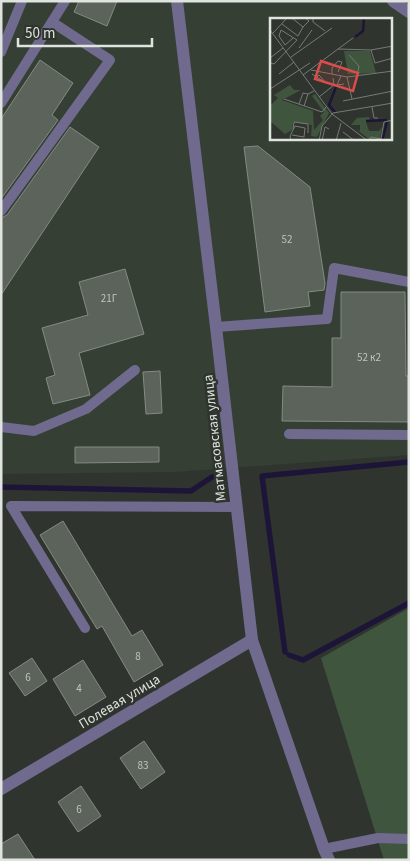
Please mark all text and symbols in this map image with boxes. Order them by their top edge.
scale bar [18,15,151,47]
inset map [270,18,392,140]
text: 50 m [25,23,55,44]
house number: 52 [282,232,292,247]
house number: 21Г [101,291,118,306]
house number: 52 к2 [357,350,381,365]
street label: Матмасовская улица [198,374,232,502]
house number: 8 [135,649,141,664]
house number: 6 [25,670,31,685]
street label: Полевая улица [75,670,164,734]
house number: 4 [76,681,82,696]
house number: 83 [138,758,148,773]
house number: 6 [76,802,82,817]

